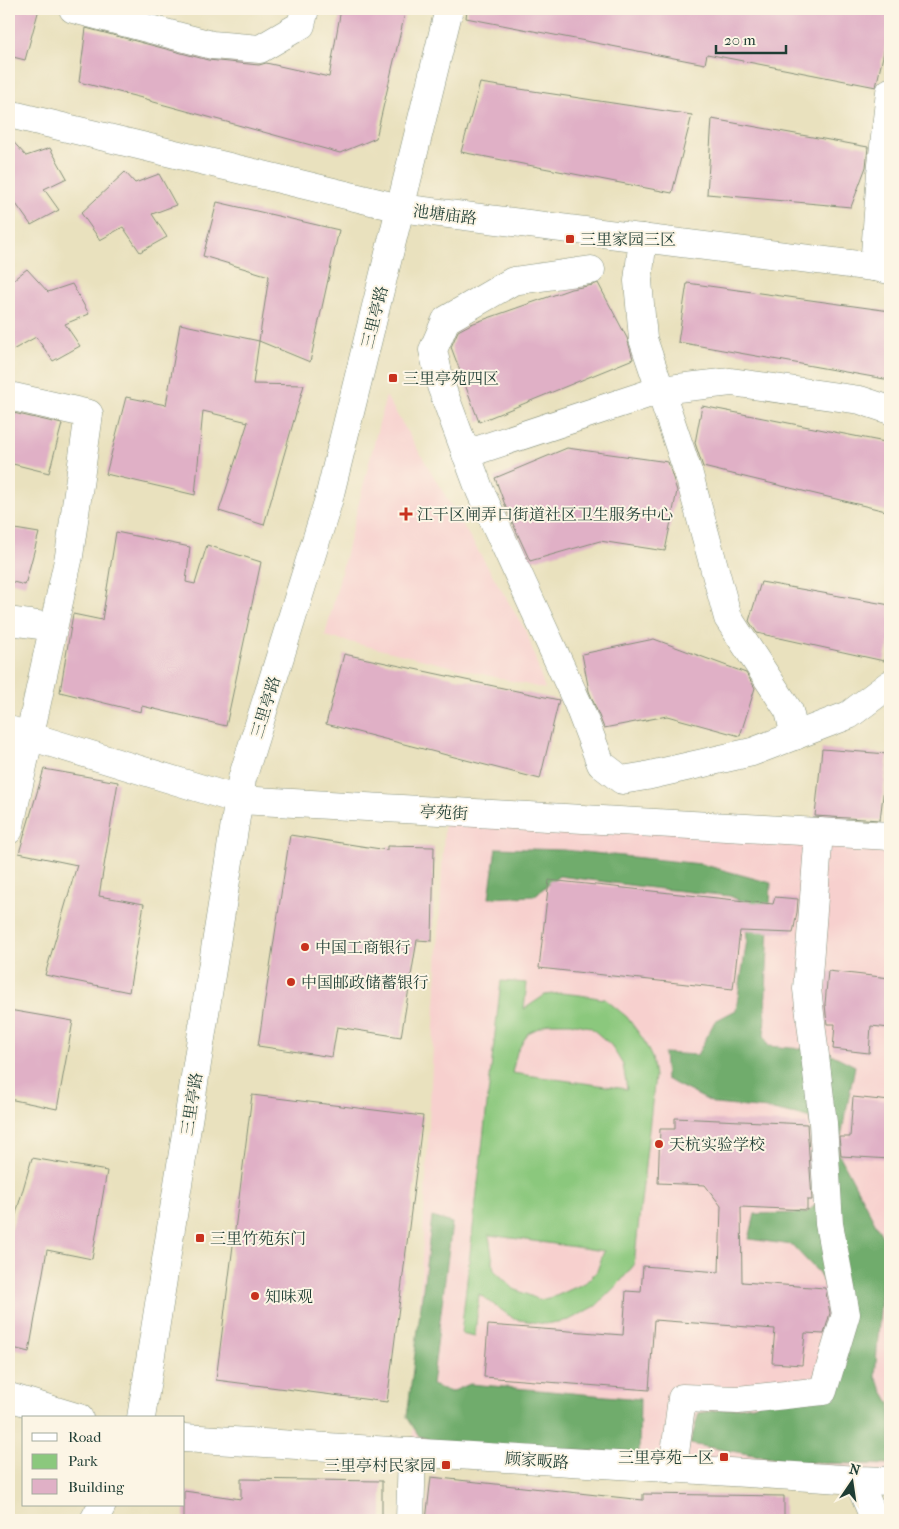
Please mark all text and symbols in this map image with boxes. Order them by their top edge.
scale bar [716,22,786,54]
text: 20 m [724,31,756,49]
street label: 池塘庙路 [412,201,478,228]
place label: 三里家园三区 [580,230,676,249]
marker: 三里家园三区 [564,233,576,245]
street label: 三里亭路 [358,284,391,350]
place label: 三里亭苑四区 [403,369,499,388]
marker: 三里亭苑四区 [387,372,399,384]
place label: 江干区闸弄口街道社区卫生服务中心 [417,505,673,524]
marker: 江干区闸弄口街道社区卫生服务中心 [399,507,413,521]
street label: 三里亭路 [247,674,284,741]
street label: 亭苑街 [420,802,468,823]
place label: 中国工商银行 [315,938,411,957]
marker: 中国工商银行 [299,941,311,953]
place label: 中国邮政储蓄银行 [301,973,429,992]
marker: 中国邮政储蓄银行 [285,976,297,988]
street label: 三里亭路 [177,1071,206,1137]
place label: 天杭实验学校 [669,1135,765,1154]
marker: 天杭实验学校 [653,1138,665,1150]
place label: 三里竹苑东门 [210,1229,306,1248]
marker: 三里竹苑东门 [194,1232,206,1244]
place label: 知味观 [265,1287,313,1306]
marker: 知味观 [249,1290,261,1302]
legend [22,1416,185,1506]
text: Road [68,1428,102,1446]
place label: 三里亭苑一区 [618,1448,714,1467]
street label: 顾家畈路 [504,1449,570,1472]
marker: 三里亭苑一区 [718,1451,730,1463]
text: Park [68,1452,98,1470]
place label: 三里亭村民家园 [324,1456,436,1475]
north arrow [826,1456,876,1506]
marker: 三里亭村民家园 [440,1459,452,1471]
text: N [848,1460,862,1479]
text: Building [68,1478,125,1496]

